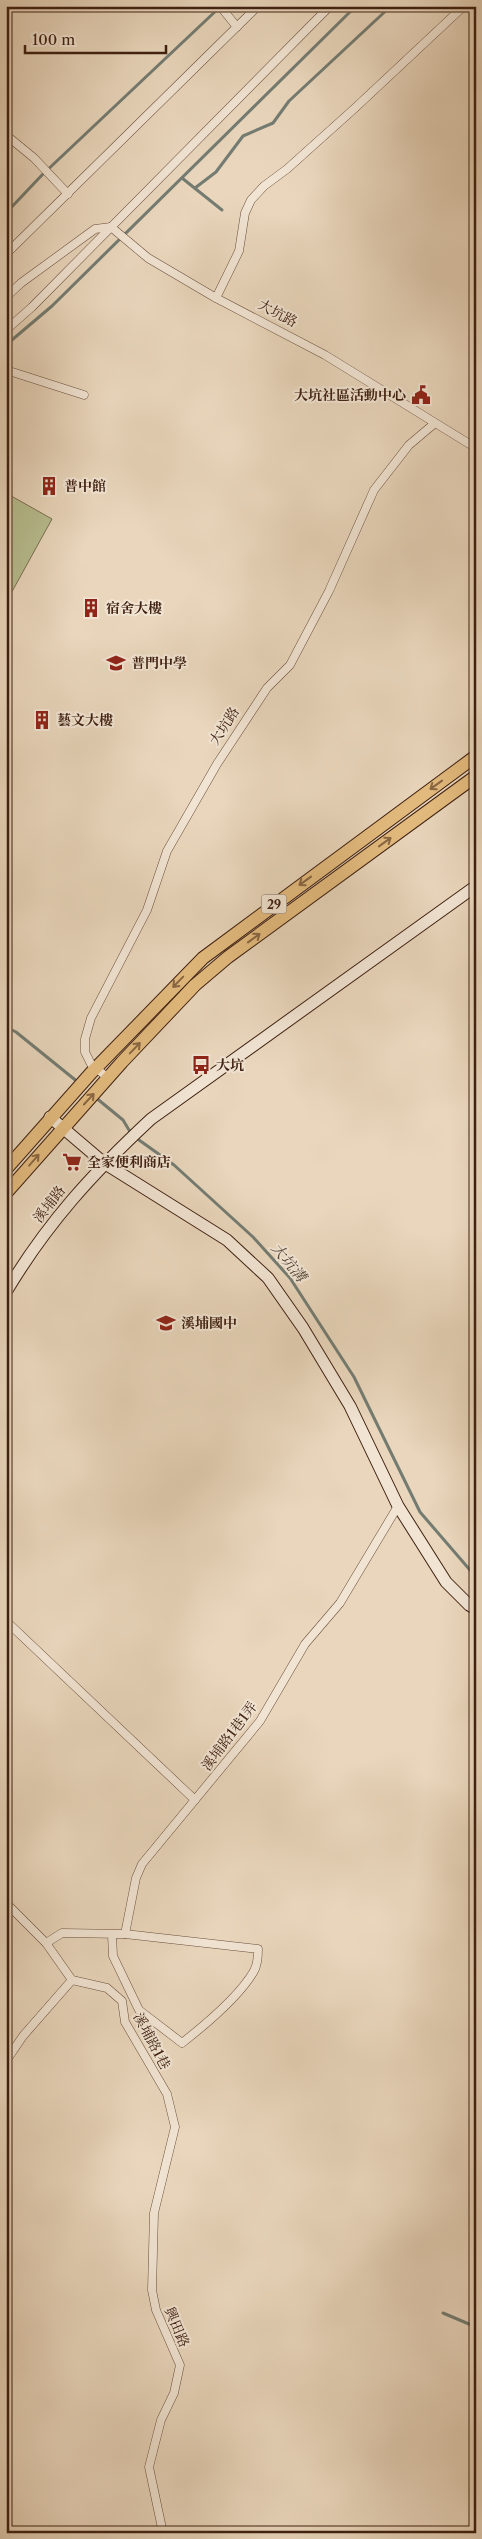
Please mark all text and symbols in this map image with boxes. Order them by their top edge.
scale bar [25,22,166,54]
text: 100 m [32,30,75,49]
street label: 大坑路 [255,295,301,331]
public building icon: 大坑社區活動中心 [410,384,432,406]
place label: 大坑社區活動中心 [294,386,406,404]
building icon: 普中館 [38,475,60,497]
place label: 普中館 [64,477,106,495]
building icon: 宿舍大樓 [80,597,102,619]
place label: 宿舍大樓 [106,599,162,617]
school or university icon: 普門中學 [105,652,127,674]
place label: 普門中學 [131,654,187,672]
street label: 大坑路 [205,703,243,749]
building icon: 藝文大樓 [31,709,53,731]
place label: 藝文大樓 [57,711,113,729]
one-way arrow [429,780,443,790]
one-way arrow [378,837,392,847]
one-way arrow [298,876,312,886]
road number: 29 [262,894,286,914]
one-way arrow [247,933,261,943]
one-way arrow [172,976,184,988]
one-way arrow [129,1042,141,1054]
bus stop icon: 大坑 [190,1054,212,1076]
place label: 大坑 [216,1056,244,1074]
one-way arrow [83,1092,95,1105]
supermarket icon: 全家便利商店 [61,1151,83,1173]
place label: 全家便利商店 [87,1153,171,1171]
one-way arrow [29,1154,40,1167]
street label: 溪埔路 [29,1182,69,1226]
water label: 大坑溝 [267,1239,312,1287]
school or university icon: 溪埔國中 [155,1312,177,1334]
place label: 溪埔國中 [181,1314,237,1332]
street label: 溪埔路1巷1弄 [197,1698,261,1774]
street label: 溪埔路1巷 [130,2009,174,2073]
street label: 興田路 [161,2304,193,2350]

